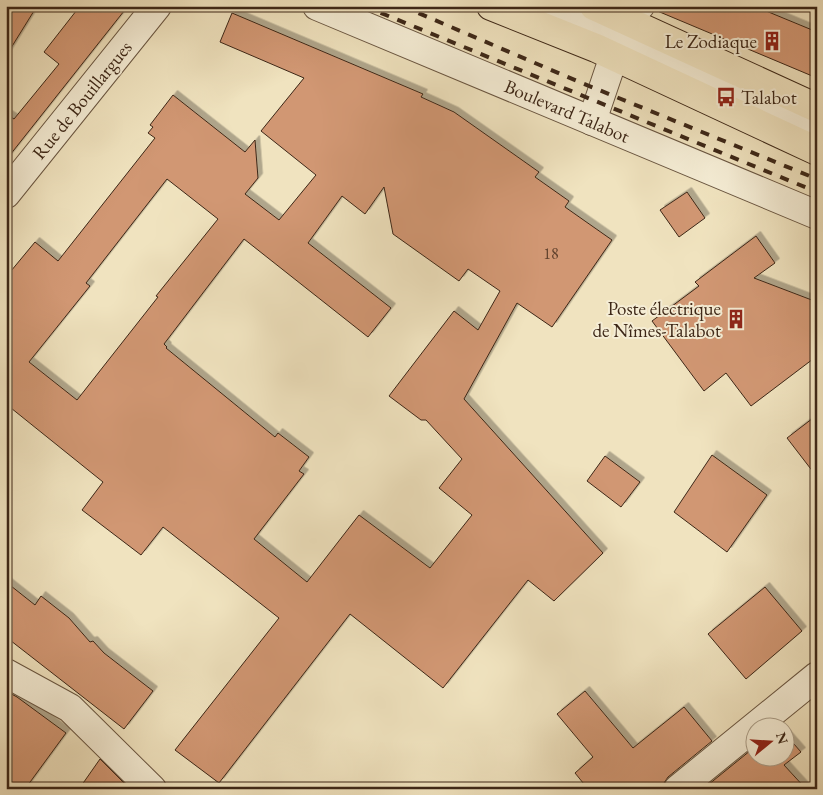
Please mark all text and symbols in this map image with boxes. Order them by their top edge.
place label: Le Zodiaque [665,29,757,54]
building icon: Le Zodiaque [761,30,783,52]
street label: Rue de Bouillargues [26,36,138,164]
street label: Boulevard Talabot [501,73,633,149]
place label: Talabot [741,85,797,110]
bus stop icon: Talabot [715,86,737,108]
house number: 18 [543,243,559,264]
place label: Poste électrique de Nîmes-Talabot [592,296,721,343]
building icon: Poste électrique de Nîmes-Talabot [725,308,747,330]
north arrow [746,718,796,768]
text: N [772,730,793,747]

